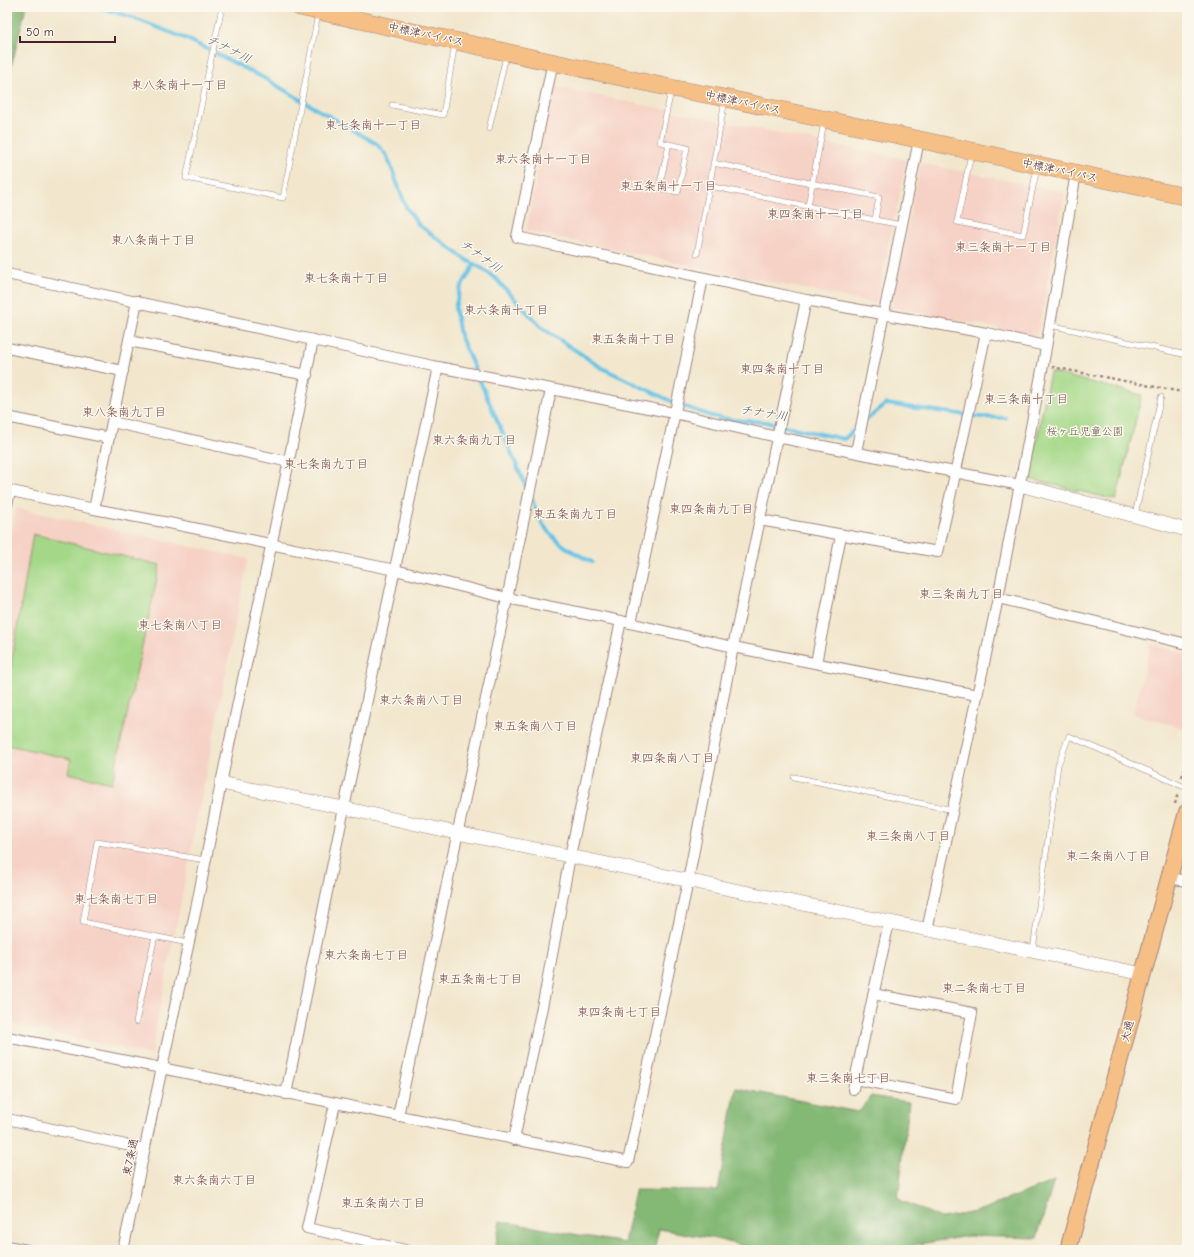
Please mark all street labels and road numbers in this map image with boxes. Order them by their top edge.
street label: 中標津バイパス [387,20,465,49]
street label: 中標津バイパス [704,88,782,117]
street label: 中標津バイパス [1021,156,1099,185]
street label: 大通 [1118,1019,1137,1043]
street label: 東7条通 [120,1137,141,1177]

